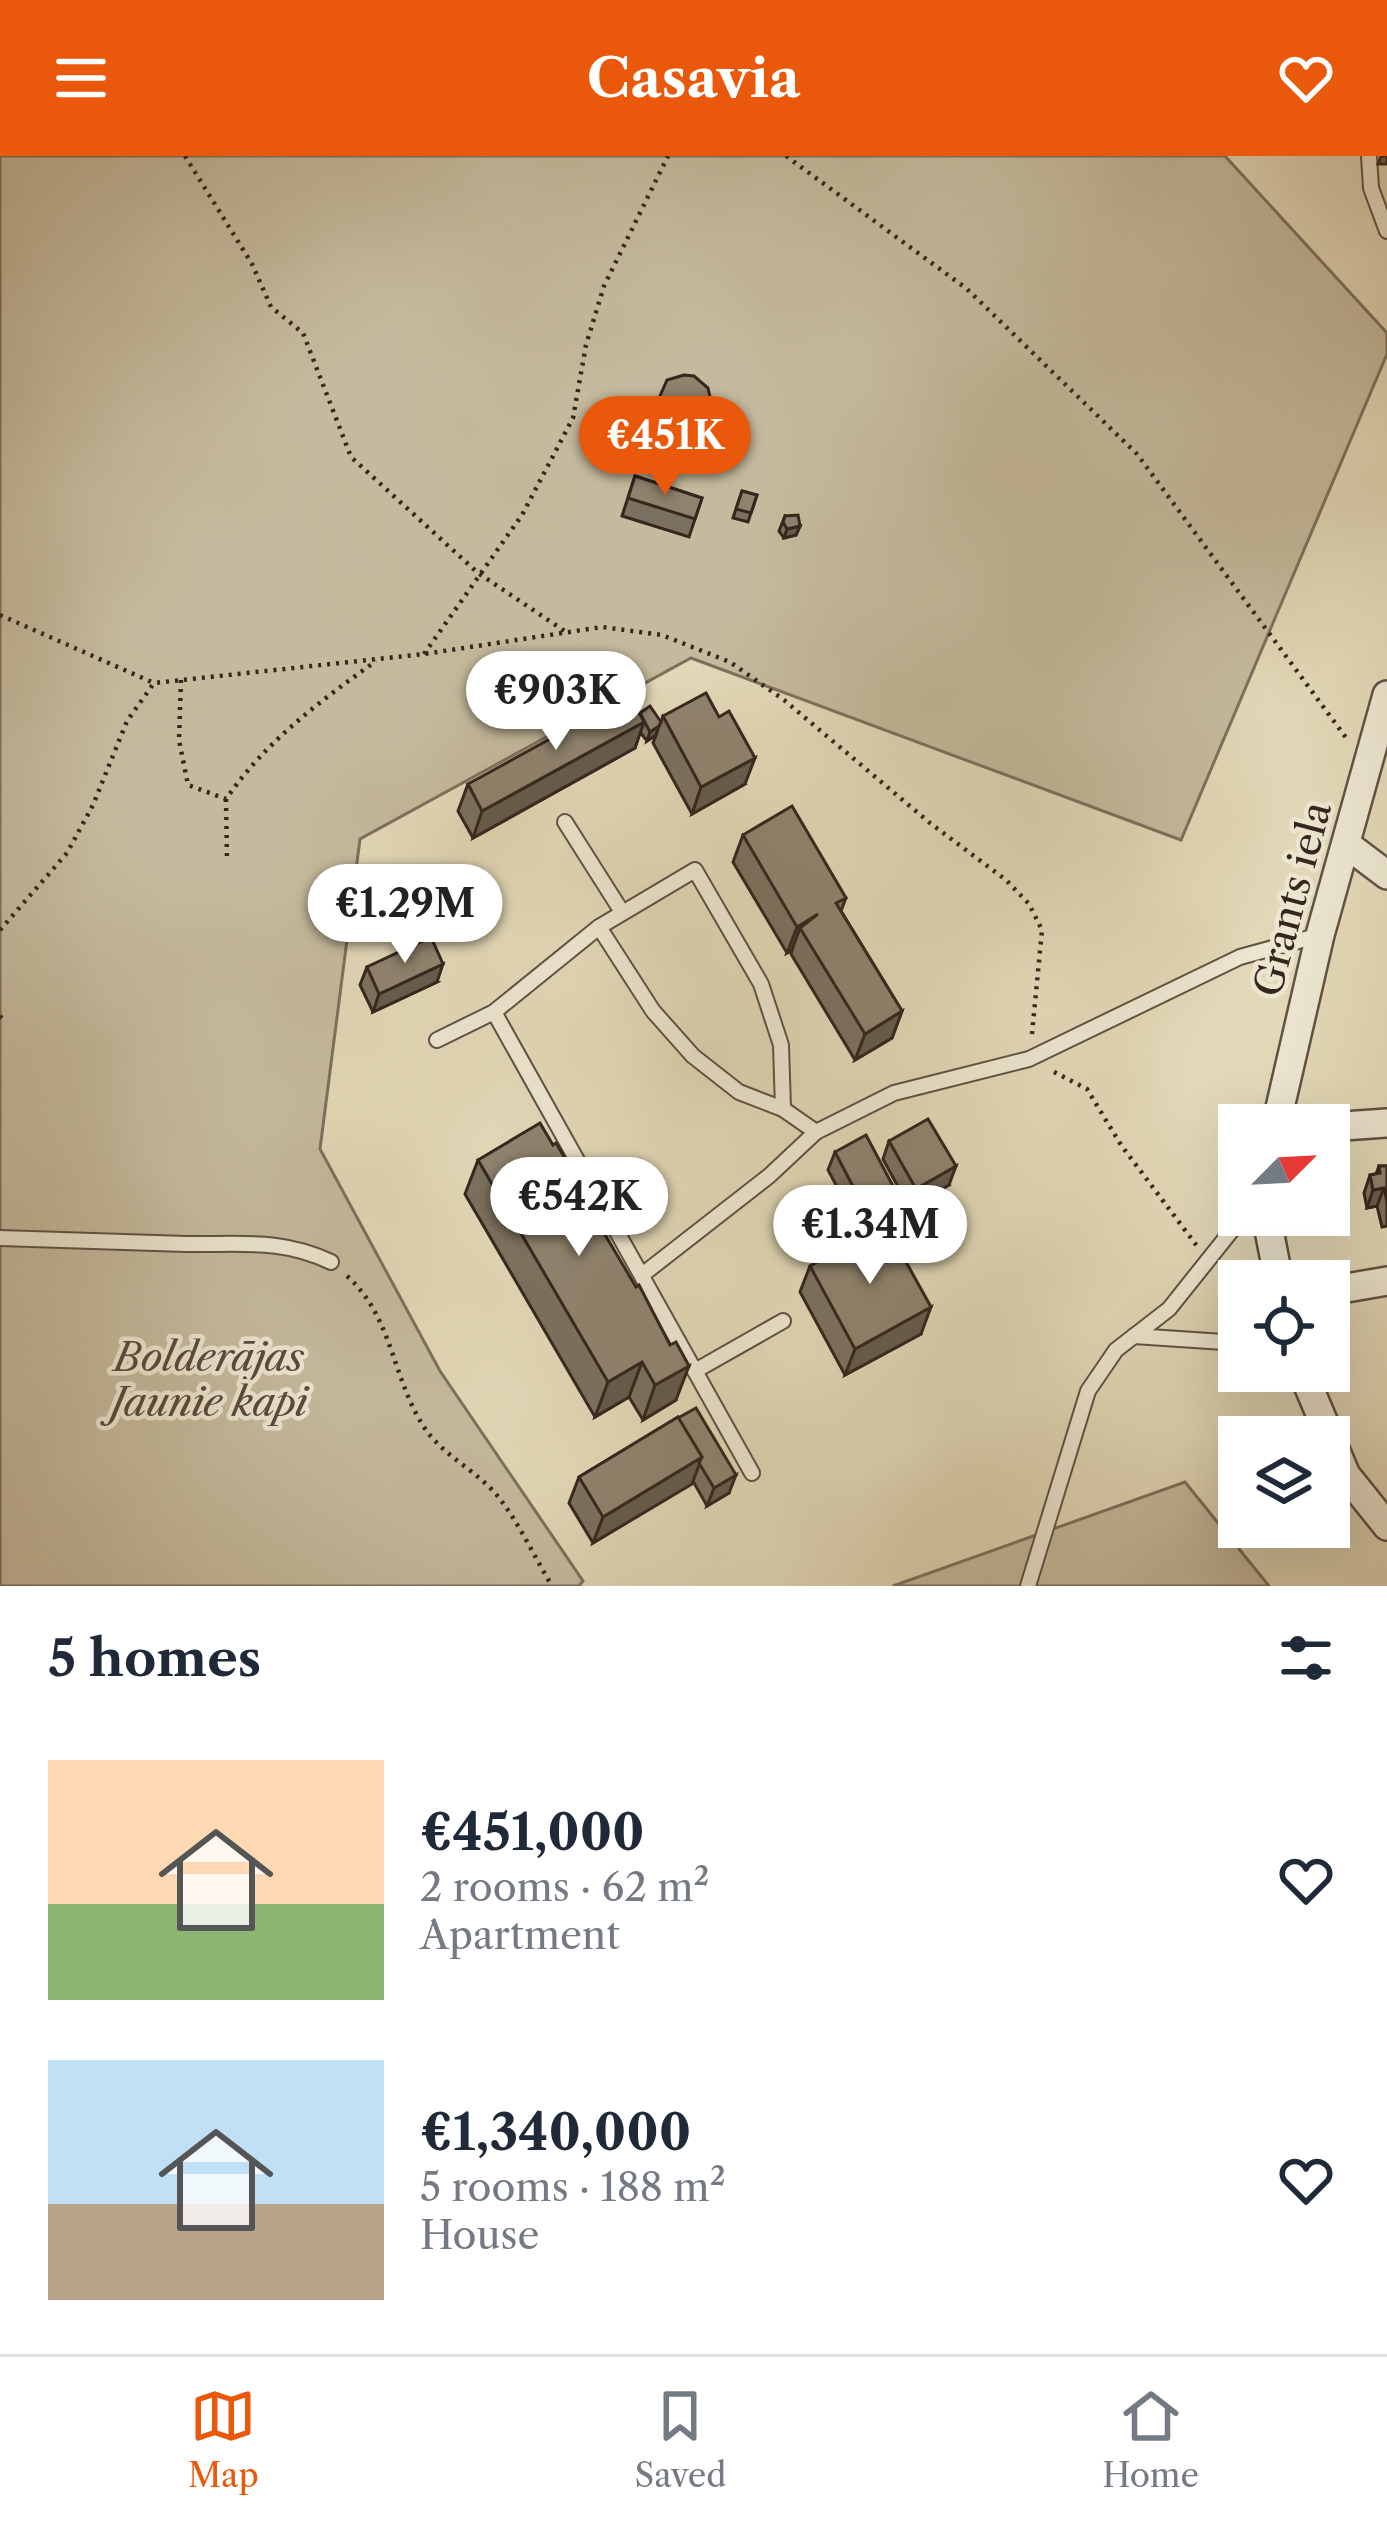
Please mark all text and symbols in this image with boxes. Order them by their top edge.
icon: menu [48,45,114,111]
text: Casavia [587,45,800,111]
icon: heart [1273,45,1339,111]
pin: €451K [581,396,749,498]
text: €451K [606,411,724,459]
pin: €903K [472,651,640,753]
text: €903K [493,666,619,714]
street label: Grants iela [1243,796,1341,1002]
pin: €1.29M [307,864,503,966]
text: €1.29M [335,879,475,927]
north arrow [1218,1104,1350,1236]
map controls [1218,1104,1350,1548]
pin: €542K [495,1157,663,1259]
text: €542K [517,1172,641,1220]
pin: €1.34M [772,1185,968,1287]
text: €1.34M [800,1200,940,1248]
button: locate [1218,1260,1350,1392]
park label: Bolderājas Jaunie kapi [99,1333,310,1426]
button: layers [1218,1416,1350,1548]
icon: filters [1273,1625,1339,1691]
text: 5 homes [48,1627,261,1689]
text: €451,000 [420,1801,645,1863]
icon: home [144,1808,288,1952]
icon: heart [1273,1847,1339,1913]
text: 2 rooms · 62 m² [420,1863,710,1911]
text: Apartment [420,1911,620,1959]
text: €1,340,000 [420,2101,691,2163]
icon: home [144,2108,288,2252]
icon: heart [1273,2147,1339,2213]
text: 5 rooms · 188 m² [420,2163,726,2211]
text: House [420,2211,539,2259]
tab: Map [188,2383,259,2496]
tab: Saved [635,2383,726,2496]
tab: Home [1102,2383,1199,2496]

